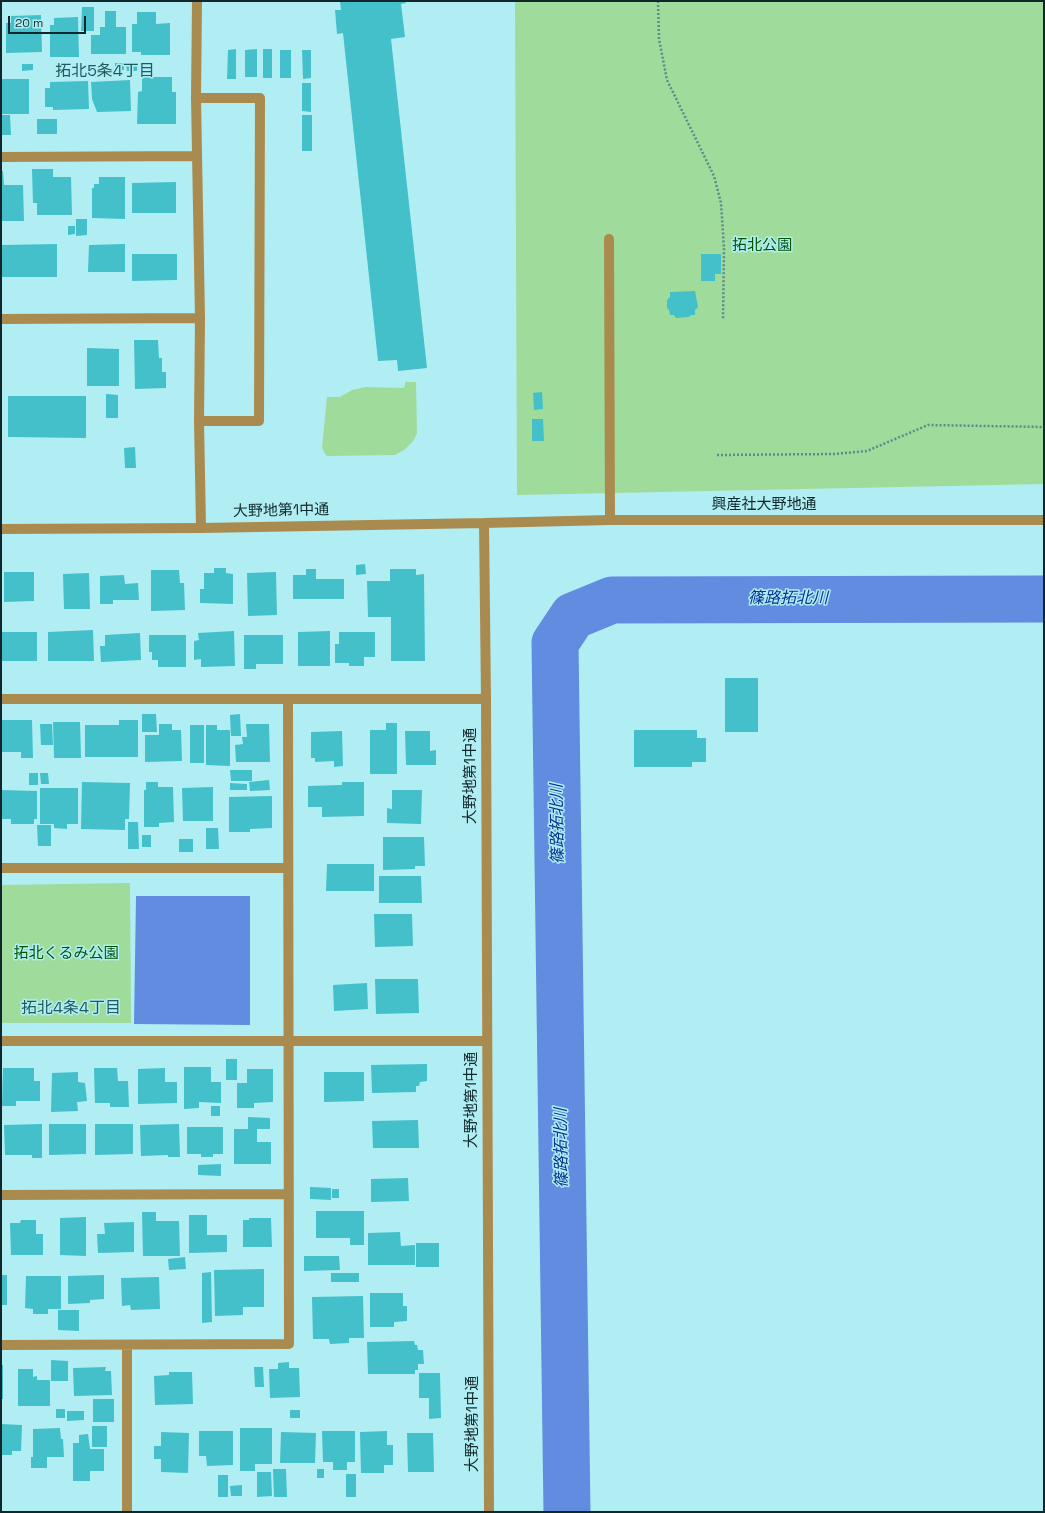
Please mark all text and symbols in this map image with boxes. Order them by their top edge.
scale bar [10,8,88,34]
text: 20 m [15,15,43,31]
district label: 拓北5条4丁目 [55,62,155,82]
park label: 拓北公園 [732,237,792,255]
street label: 興産社大野地通 [712,496,816,514]
street label: 大野地第1中通 [233,501,329,521]
water label: 篠路拓北川 [748,589,828,609]
street label: 大野地第1中通 [462,728,480,824]
water label: 篠路拓北川 [548,784,568,864]
park label: 拓北くるみ公園 [14,945,118,963]
district label: 拓北4条4丁目 [21,999,121,1019]
street label: 大野地第1中通 [463,1052,481,1148]
water label: 篠路拓北川 [552,1108,572,1188]
street label: 大野地第1中通 [464,1376,482,1472]

